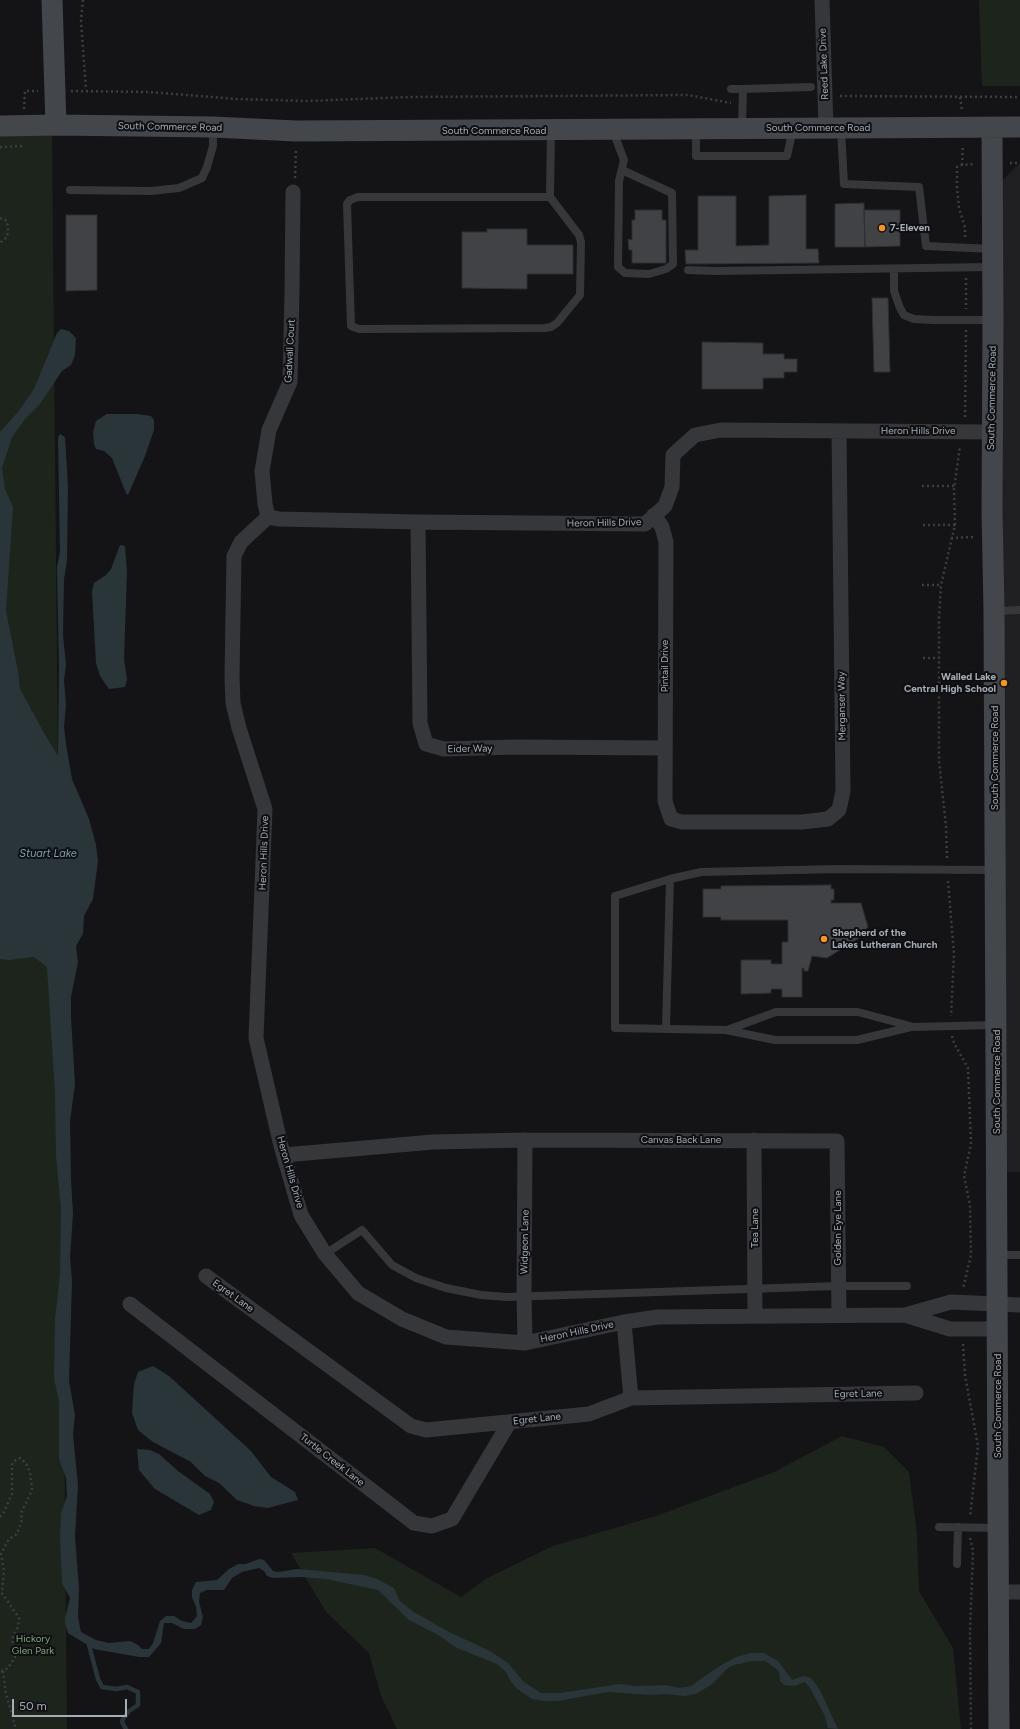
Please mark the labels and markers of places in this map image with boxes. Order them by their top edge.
place label: 7-Eleven [890,222,930,234]
marker: 7-Eleven [877,223,887,233]
place label: Walled Lake Central High School [904,671,996,694]
marker: Walled Lake Central High School [999,678,1009,688]
place label: Shepherd of the Lakes Lutheran Church [832,927,937,950]
marker: Shepherd of the Lakes Lutheran Church [819,934,829,944]

